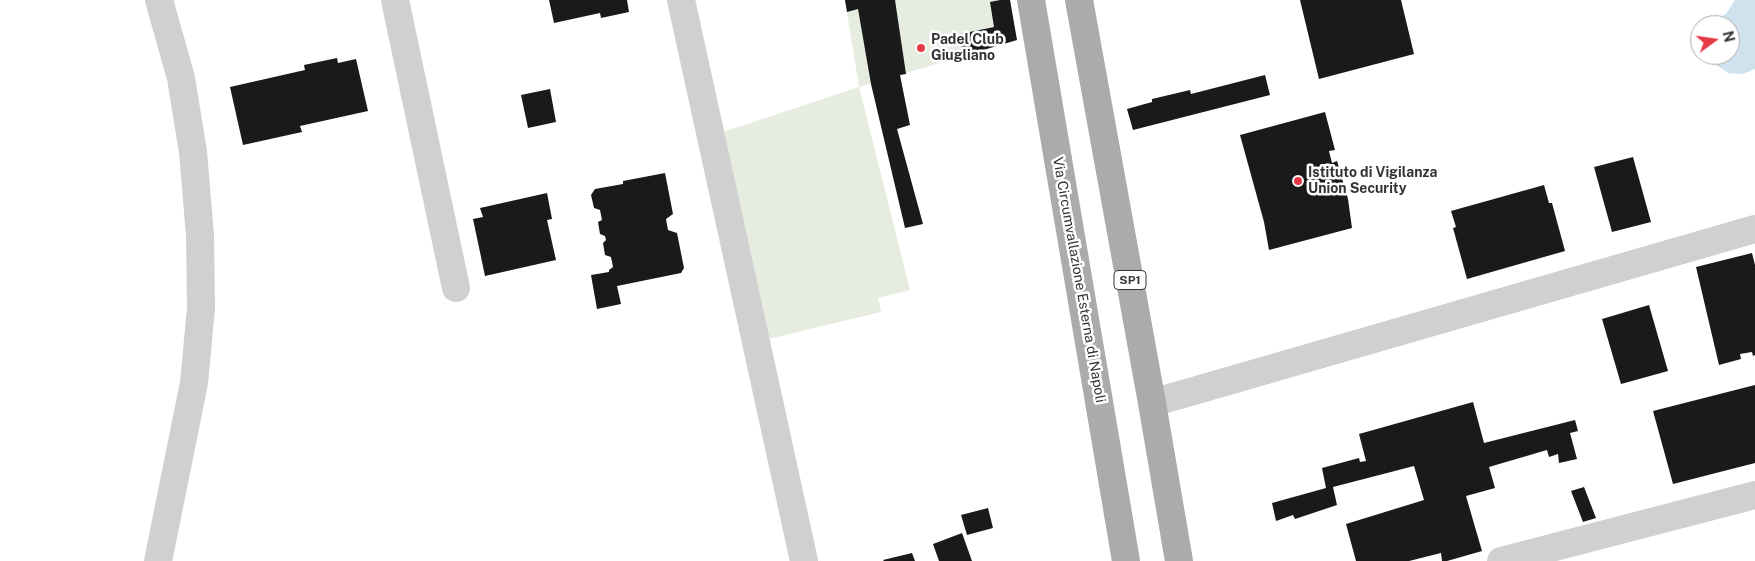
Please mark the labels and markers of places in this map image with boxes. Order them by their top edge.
place label: Padel Club Giugliano [931,32,1004,64]
marker: Padel Club Giugliano [915,42,927,54]
place label: Istituto di Vigilanza Union Security [1308,165,1437,198]
marker: Istituto di Vigilanza Union Security [1292,175,1304,187]

